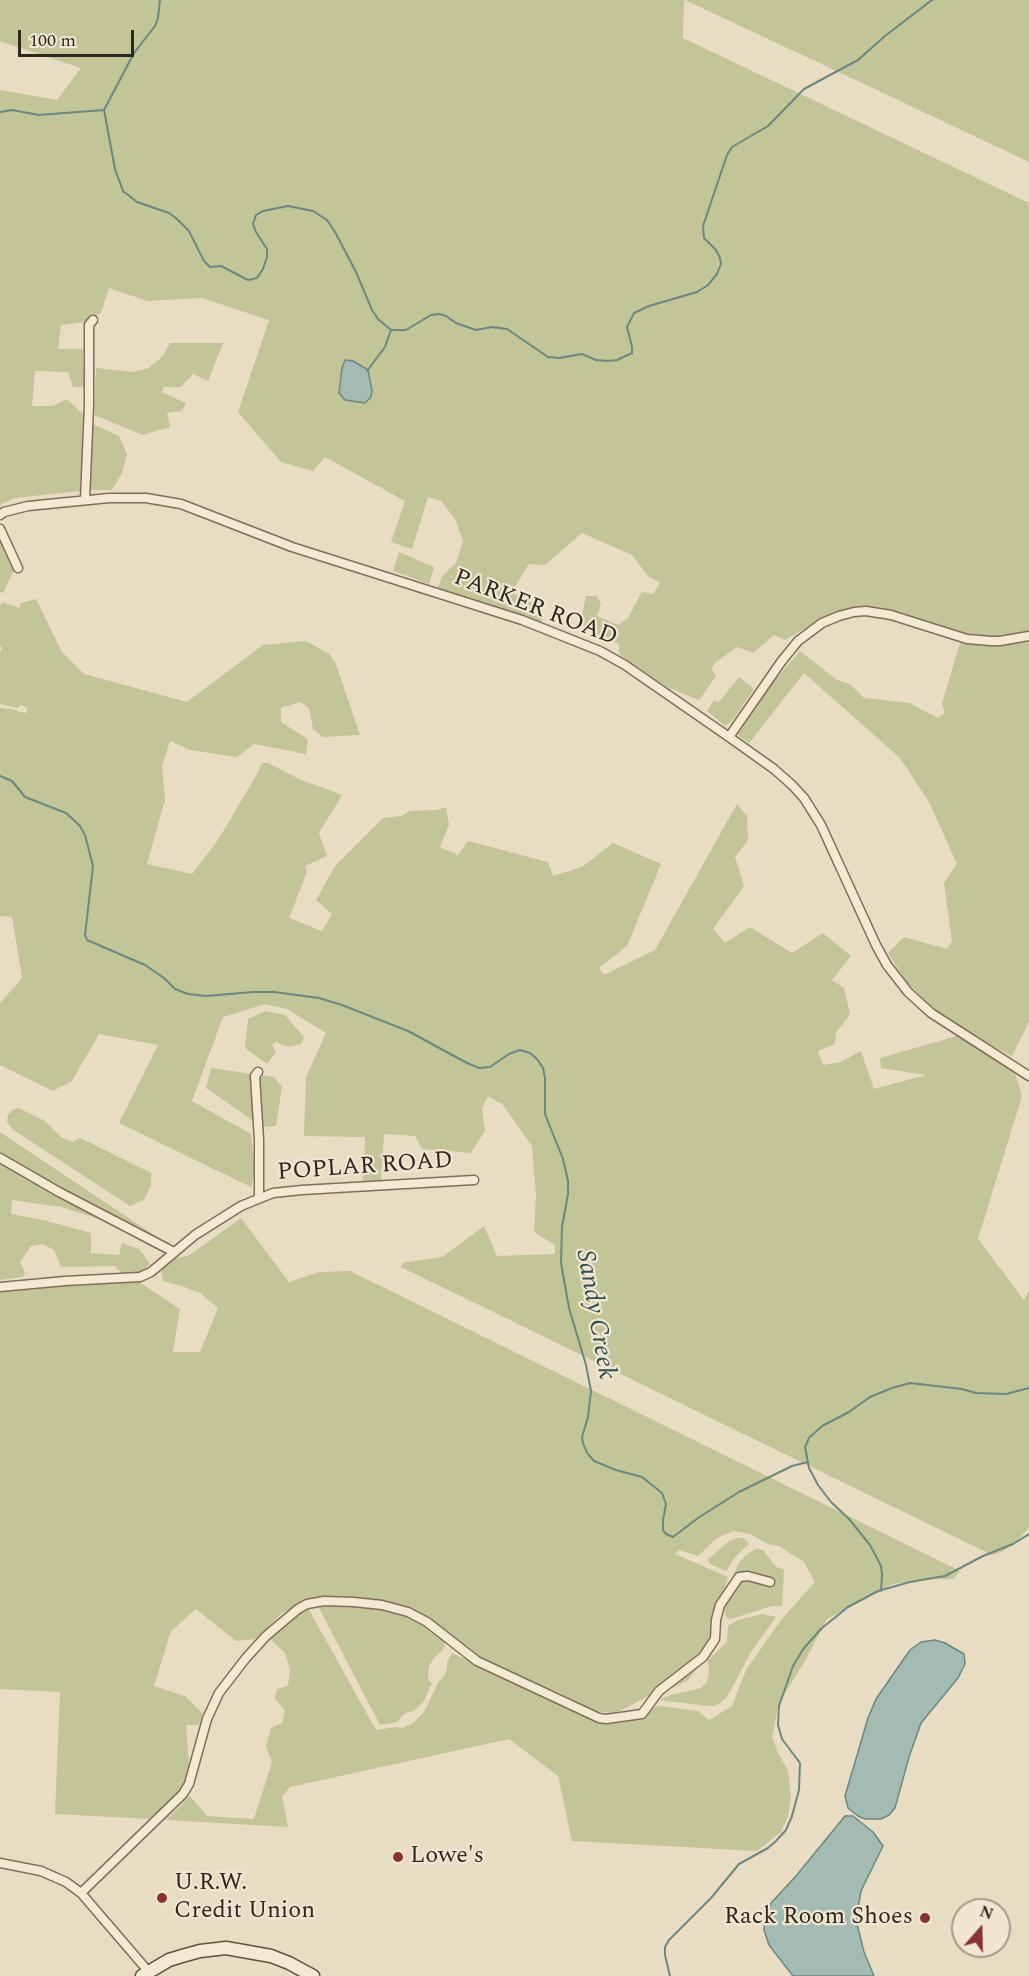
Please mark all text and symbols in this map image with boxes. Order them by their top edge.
scale bar [21,18,136,56]
text: 100 m [29,27,76,54]
street label: PARKER ROAD [449,565,621,653]
street label: POPLAR ROAD [276,1148,454,1188]
water label: Sandy Creek [567,1248,621,1382]
place label: Lowe's [410,1843,484,1871]
marker: Lowe's [391,1850,405,1864]
place label: U.R.W. Credit Union [174,1870,315,1926]
marker: U.R.W. Credit Union [155,1891,169,1905]
north arrow [951,1898,1011,1958]
text: N [976,1899,997,1926]
place label: Rack Room Shoes [724,1904,913,1932]
marker: Rack Room Shoes [918,1911,932,1925]

